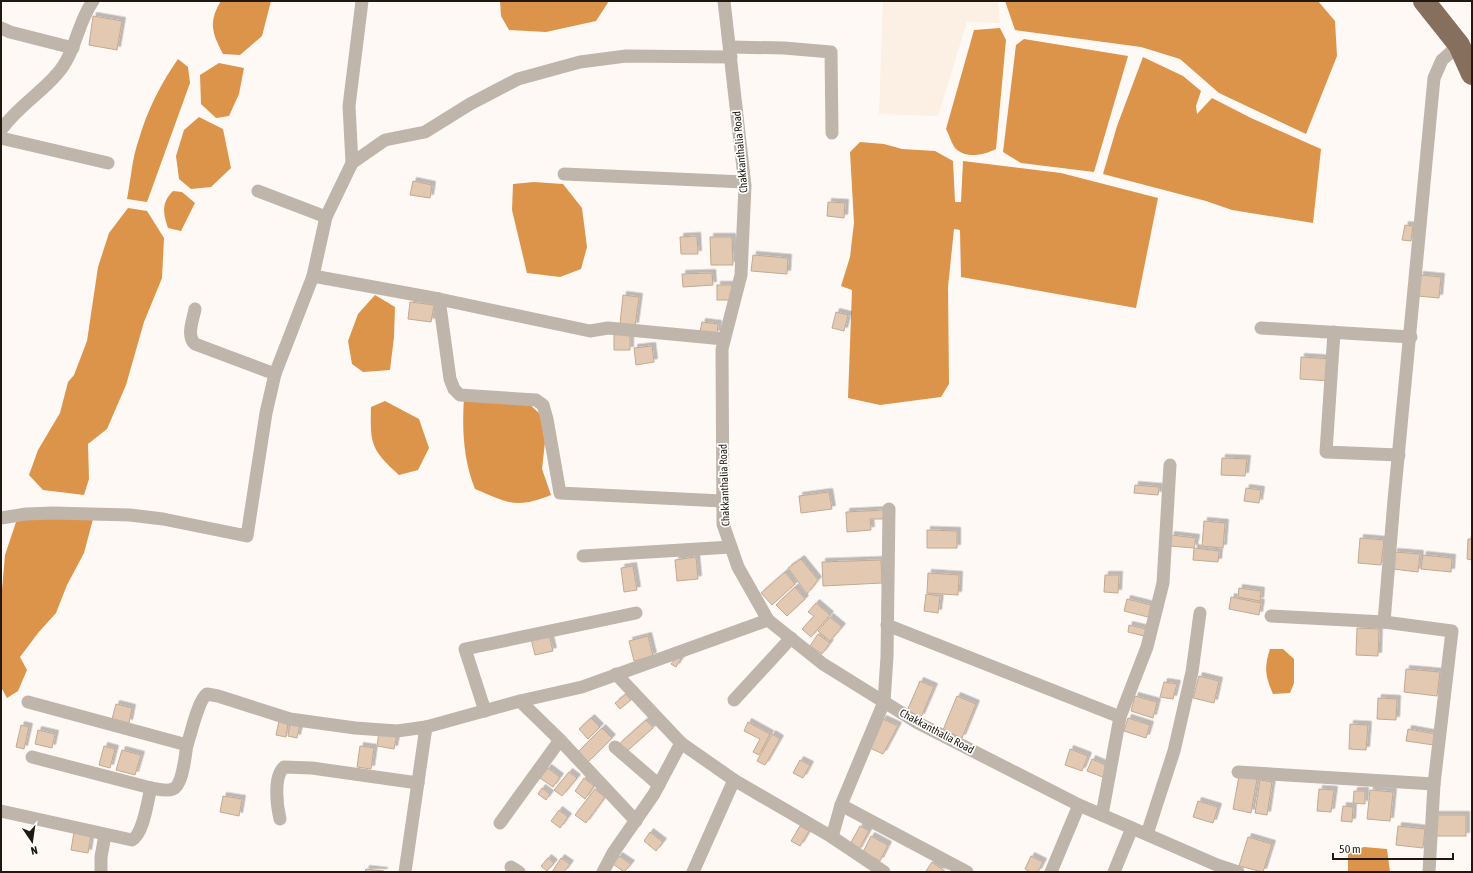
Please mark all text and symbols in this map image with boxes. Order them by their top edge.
street label: Chakkanthalia Road [730,111,750,193]
street label: Chakkanthalia Road [717,444,731,526]
street label: Chakkanthalia Road [898,706,976,756]
north arrow [12,821,52,861]
scale bar [1333,835,1453,861]
text: 50 m [1339,842,1361,856]
text: N [30,844,39,857]

